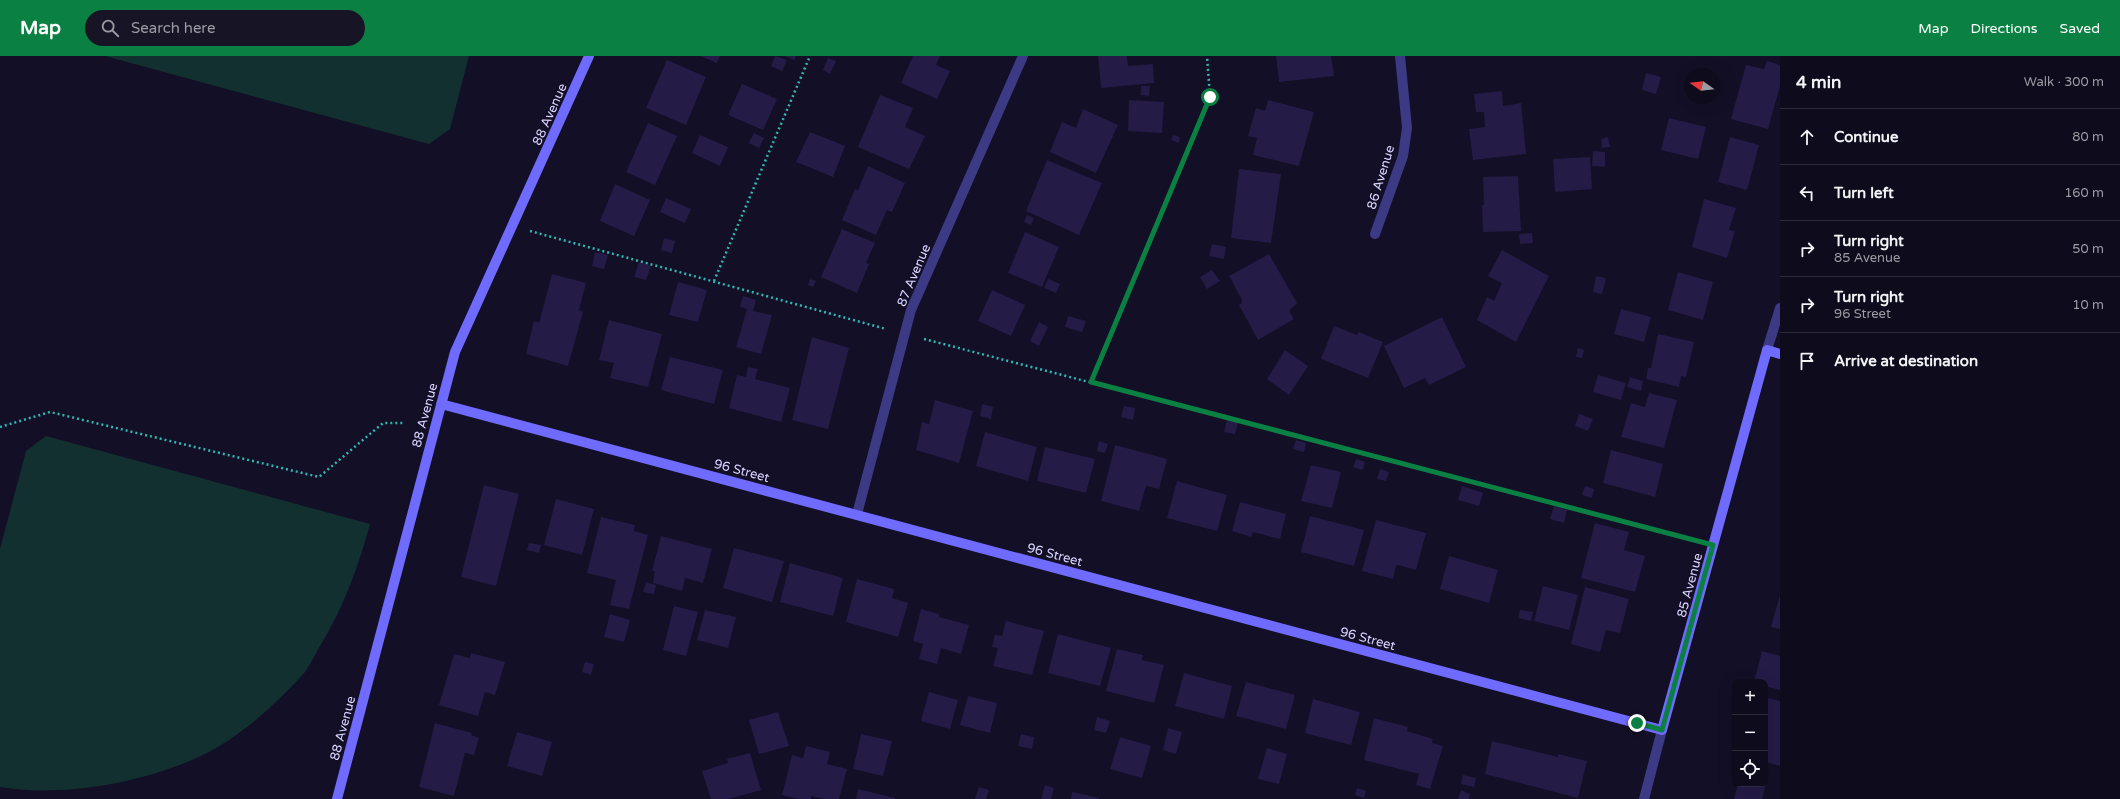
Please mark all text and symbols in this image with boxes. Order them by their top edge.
search box [85,10,365,46]
text: Map [20,17,61,39]
icon: search [99,17,121,39]
text: Search here [131,19,215,37]
text: Map [1918,20,1949,37]
text: Directions [1971,20,2038,37]
text: Saved [2060,20,2100,37]
north arrow [1684,68,1720,104]
text: 4 min [1796,72,1841,93]
text: Walk · 300 m [2024,74,2104,90]
street label: 88 Avenue [529,81,571,148]
route start [1201,88,1219,106]
icon: ahead [1796,126,1818,148]
text: Continue [1834,128,1898,146]
text: 80 m [2072,129,2104,145]
street label: 86 Avenue [1364,143,1398,211]
icon: left [1796,182,1818,204]
text: Turn left [1834,184,1894,202]
text: 160 m [2064,185,2104,201]
text: Turn right [1834,232,1904,250]
icon: right [1796,238,1818,260]
text: 50 m [2072,241,2104,257]
street label: 87 Avenue [894,242,934,309]
text: 85 Avenue [1834,250,1900,266]
text: Turn right [1834,288,1904,306]
icon: right [1796,294,1818,316]
text: 10 m [2072,297,2104,313]
text: 96 Street [1834,306,1891,322]
icon: arrive [1796,350,1818,372]
text: Arrive at destination [1834,352,1978,370]
street label: 88 Avenue [409,381,441,449]
street label: 96 Street [712,456,771,486]
street label: 96 Street [1025,540,1084,570]
street label: 85 Avenue [1674,551,1706,619]
street label: 96 Street [1338,624,1397,654]
map controls [1732,679,1768,787]
button: + [1732,679,1768,715]
street label: 88 Avenue [327,694,359,762]
route end [1628,714,1646,732]
button: − [1732,715,1768,751]
button: locate [1732,751,1768,787]

